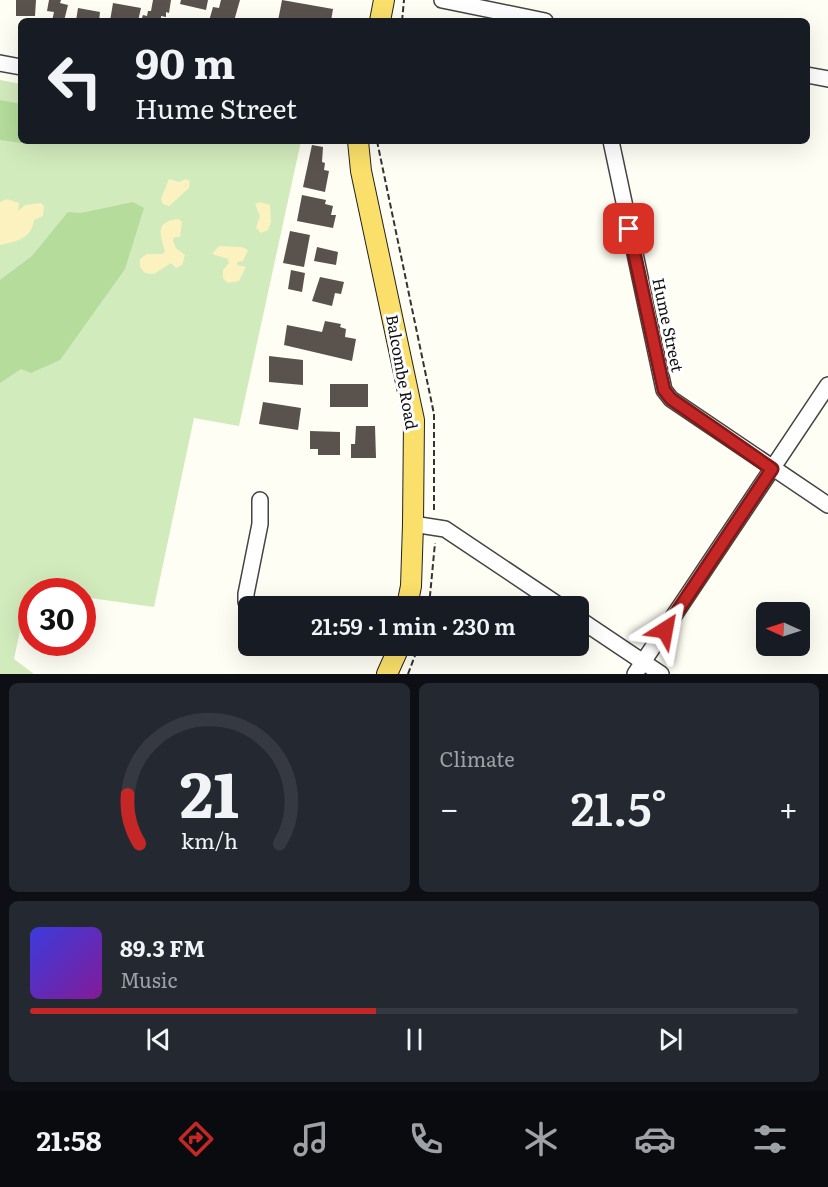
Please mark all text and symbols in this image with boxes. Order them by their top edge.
text: 90 m [135,30,235,92]
icon: left [36,42,114,120]
text: Hume Street [135,87,297,127]
pin [603,203,654,254]
icon: arrive [612,212,645,245]
street label: Hume Street [647,275,691,375]
street label: Balcombe Road [381,312,425,432]
speed limit sign: 30 [18,578,96,656]
position arrow [633,598,697,662]
north arrow [756,602,810,656]
map controls [756,602,810,656]
text: 21:59 · 1 min · 230 m [311,609,516,642]
text: Climate [440,743,515,773]
text: 21 [180,745,239,837]
text: 21.5° [571,773,667,840]
text: − [440,782,459,831]
text: + [779,782,798,831]
text: km/h [181,825,238,857]
text: 89.3 FM [120,931,205,964]
text: Music [120,964,177,994]
icon: previous [142,1023,175,1056]
icon: pause [398,1023,431,1056]
icon: next [654,1023,687,1056]
icon: directions [175,1118,217,1160]
icon: music [290,1118,332,1160]
icon: phone [405,1118,447,1160]
icon: climate [520,1118,562,1160]
icon: car [634,1118,676,1160]
icon: filters [749,1118,791,1160]
text: 21:58 [36,1119,102,1159]

